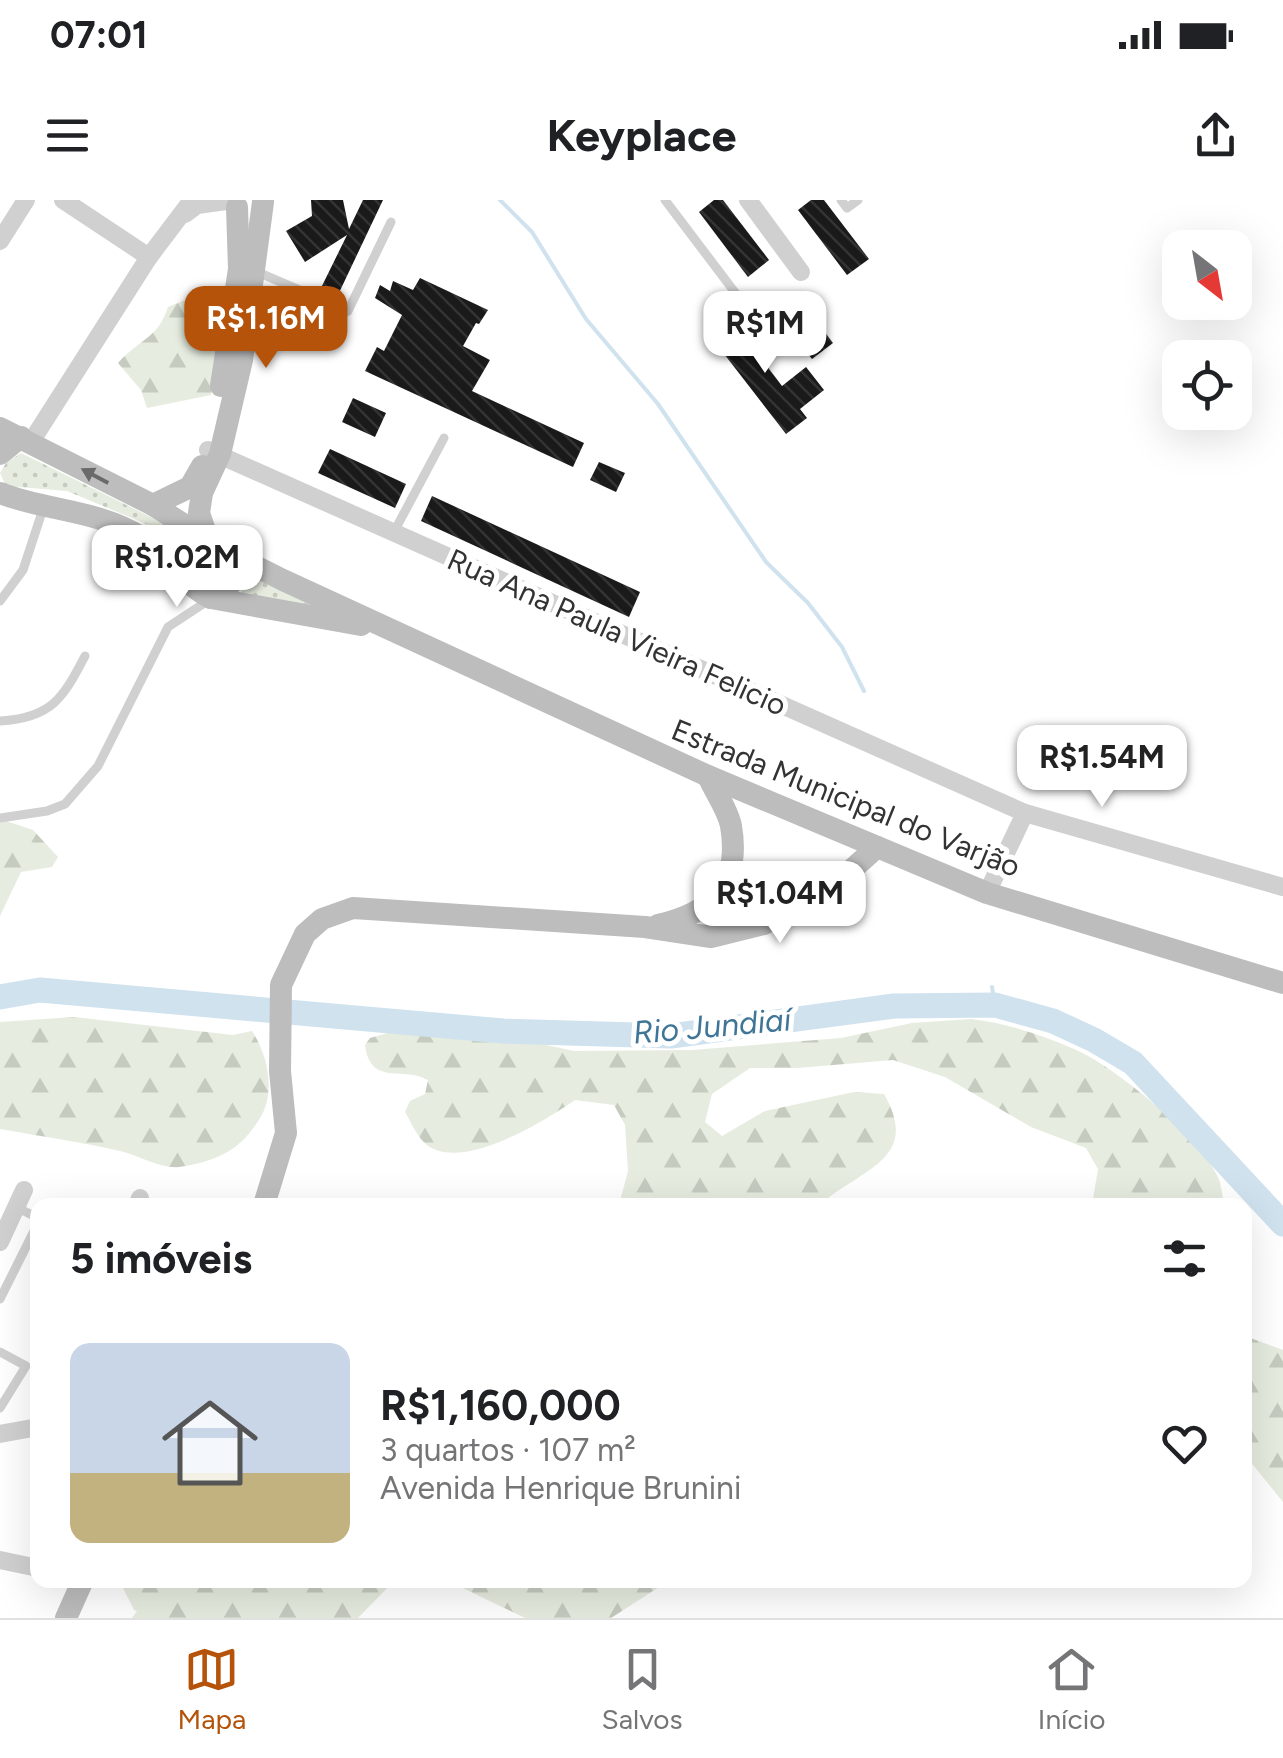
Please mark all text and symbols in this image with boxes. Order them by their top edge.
text: 07:01 [50,12,148,58]
icon: menu [40,108,95,163]
text: Keyplace [546,108,737,162]
icon: share [1188,108,1243,163]
north arrow [1162,230,1252,320]
map controls [1162,230,1252,430]
pin: R$1.16M [174,286,358,371]
pin: R$1M [706,291,824,376]
text: R$1.16M [206,299,326,337]
text: R$1M [725,304,805,342]
button: locate [1162,340,1252,430]
one-way arrow [81,468,109,485]
pin: R$1.02M [85,525,269,610]
text: R$1.02M [114,538,240,576]
street label: Rua Ana Paula Vieira Felicio [442,540,792,724]
street label: Estrada Municipal do Varjão [666,711,1026,885]
pin: R$1.54M [1010,725,1194,810]
text: R$1.54M [1039,738,1165,776]
pin: R$1.04M [688,861,872,946]
text: R$1.04M [716,874,844,912]
water label: Rio Jundiaí [631,1000,796,1052]
icon: filters [1157,1231,1212,1286]
text: 5 imóveis [70,1233,252,1284]
text: R$1,160,000 [380,1380,621,1431]
icon: home [150,1383,270,1503]
icon: heart [1157,1416,1212,1471]
text: 3 quartos · 107 m² [380,1431,636,1469]
text: Avenida Henrique Brunini [380,1469,741,1507]
tab: Mapa [178,1642,246,1736]
tab: Salvos [602,1642,683,1736]
tab: Início [1038,1642,1105,1736]

